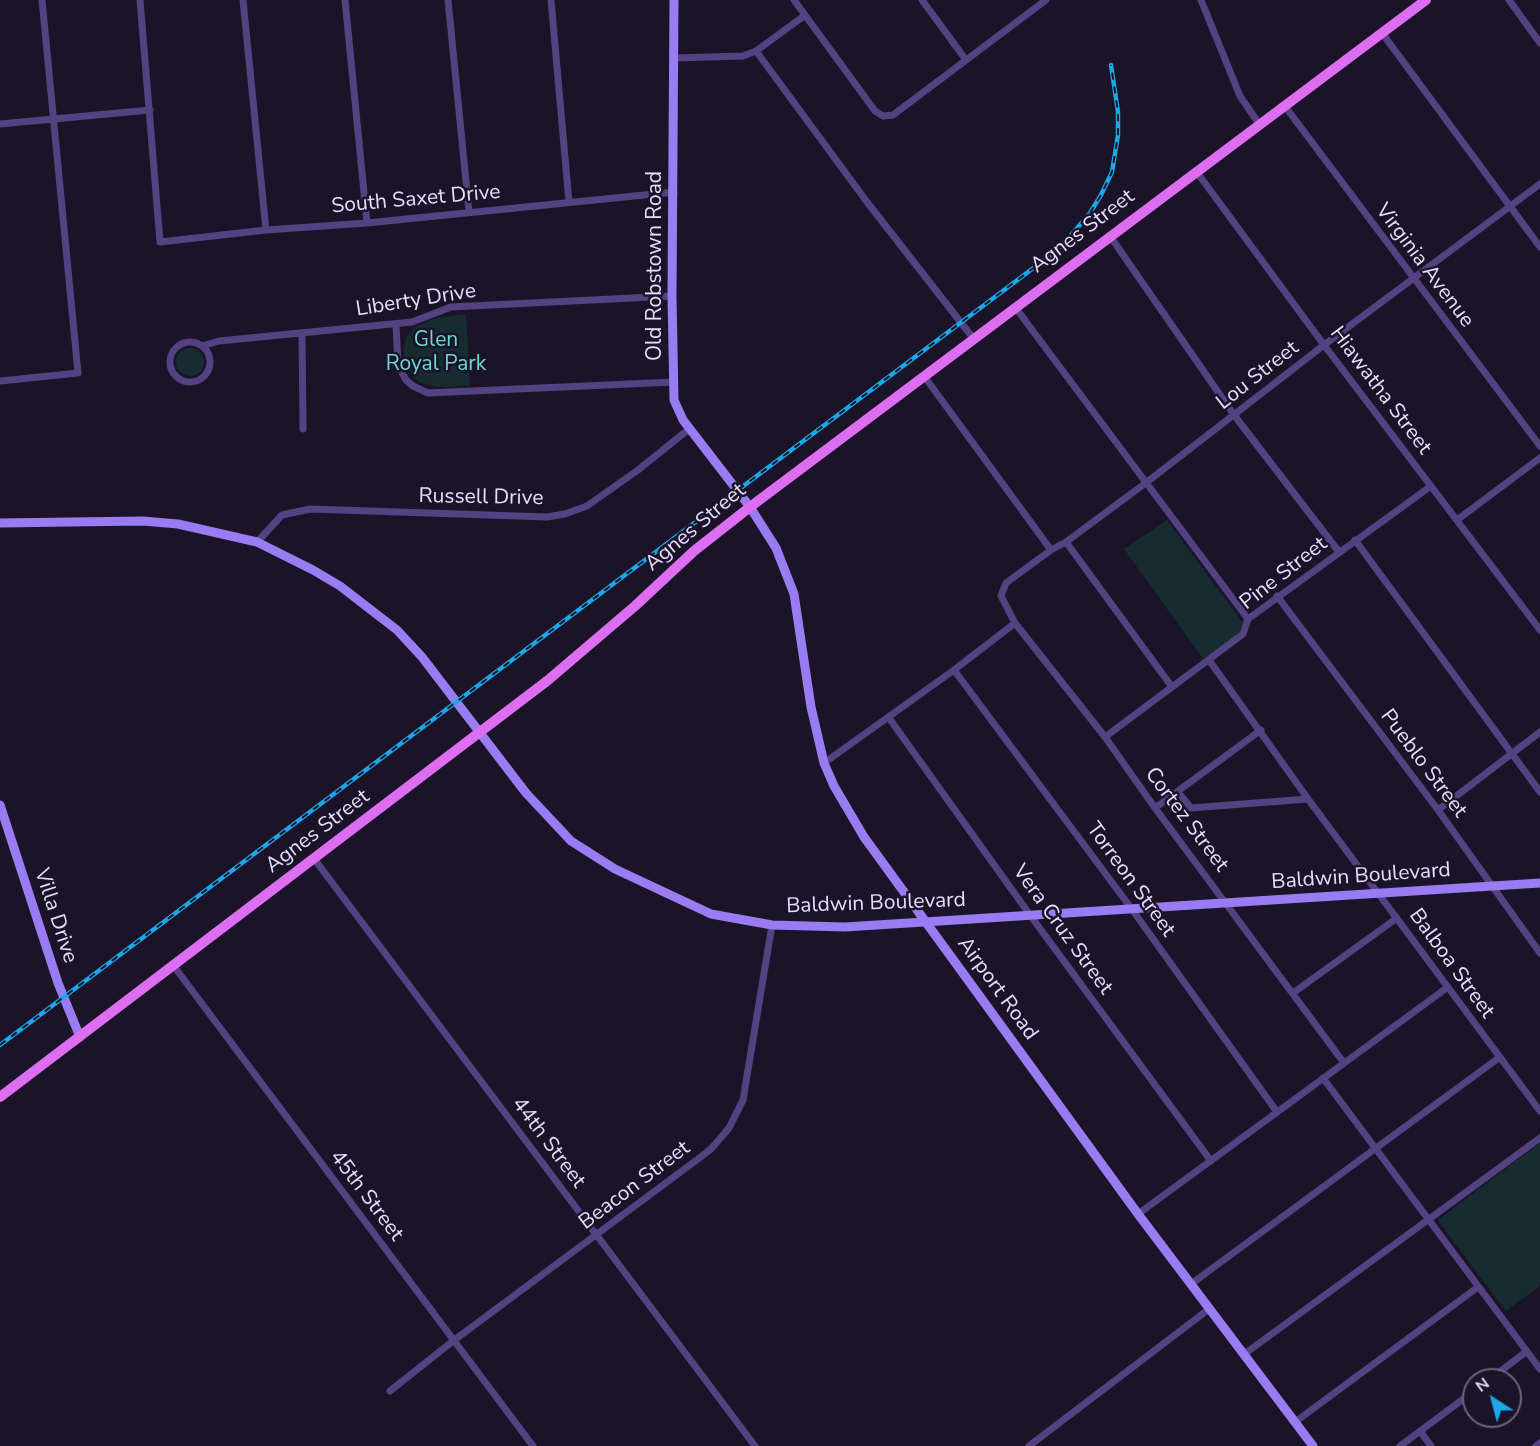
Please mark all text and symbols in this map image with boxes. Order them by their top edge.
street label: Old Robstown Road [643,171,669,361]
street label: South Saxet Drive [330,180,502,220]
street label: Agnes Street [1026,185,1140,279]
street label: Virginia Avenue [1369,199,1479,333]
street label: Liberty Drive [354,279,478,323]
street label: Hiawatha Street [1324,322,1436,460]
park label: Glen Royal Park [386,328,486,378]
street label: Lou Street [1212,336,1304,416]
street label: Agnes Street [641,479,751,577]
street label: Russell Drive [418,484,544,512]
street label: Pine Street [1235,532,1333,616]
street label: Pueblo Street [1374,705,1472,823]
street label: Cortez Street [1139,763,1233,877]
street label: Agnes Street [261,785,375,879]
street label: Torreon Street [1080,818,1180,942]
street label: Baldwin Boulevard [1270,858,1452,896]
street label: Vera Cruz Street [1006,860,1118,1000]
street label: Villa Drive [28,865,82,967]
street label: Baldwin Boulevard [786,888,966,920]
street label: Balboa Street [1403,904,1499,1024]
street label: Airport Road [951,933,1043,1045]
street label: 44th Street [506,1093,590,1193]
street label: Beacon Street [575,1136,695,1236]
street label: 45th Street [324,1146,408,1246]
north arrow [1462,1368,1522,1428]
text: N [1471,1373,1494,1397]

